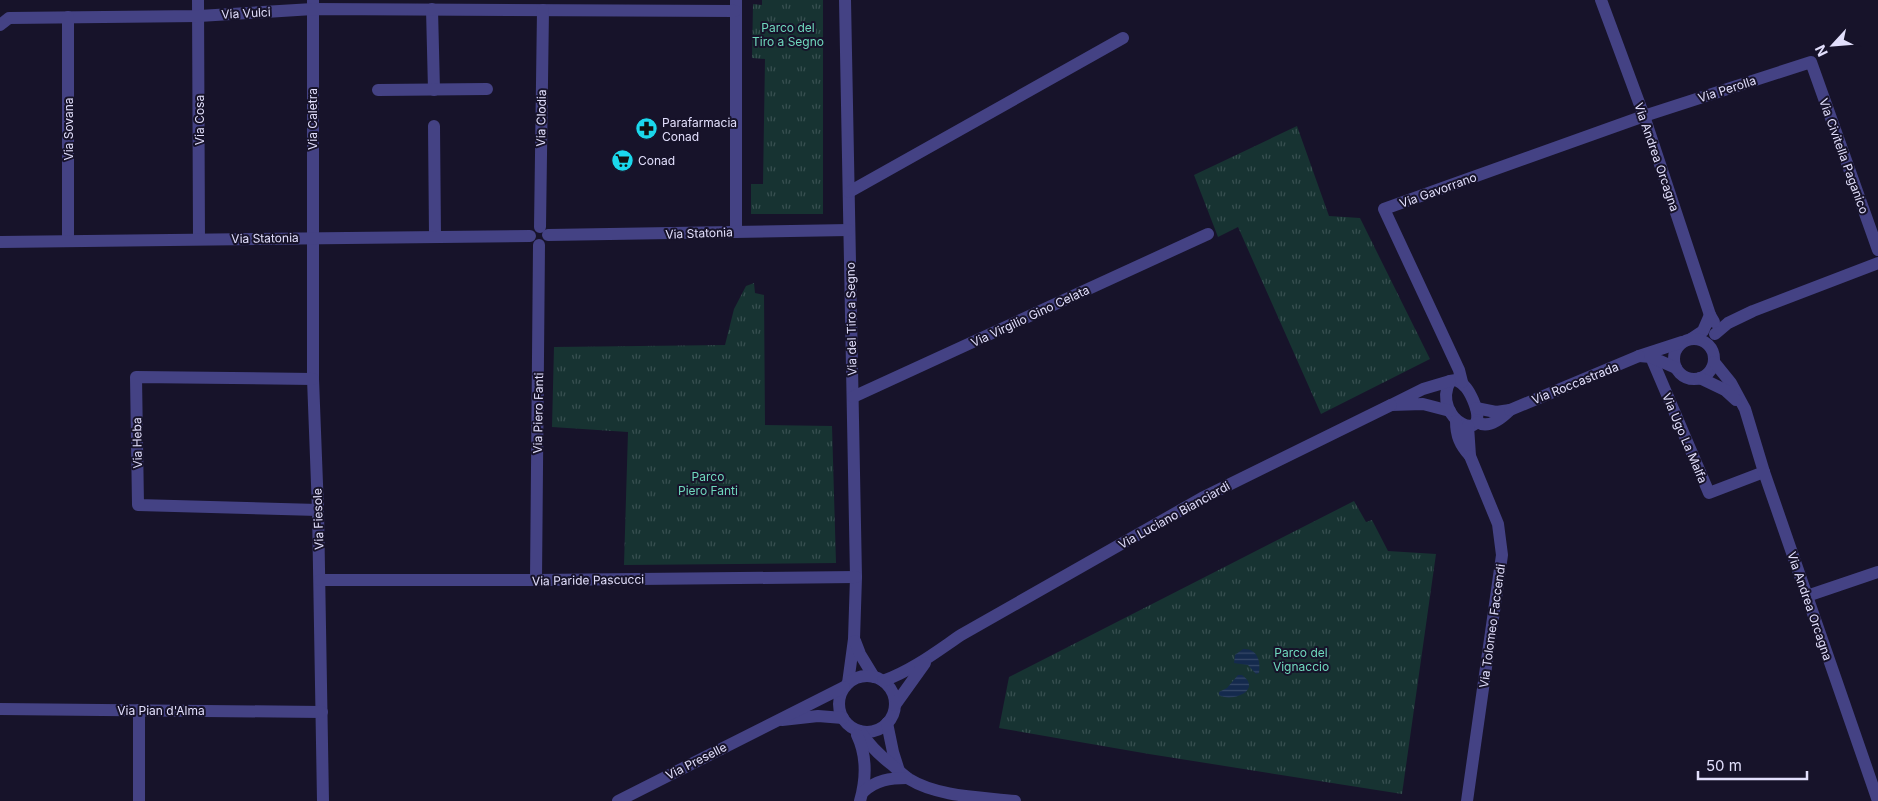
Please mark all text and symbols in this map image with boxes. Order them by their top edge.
street label: Via Vulci [221,4,271,22]
park label: Parco del Tiro a Segno [752,20,824,49]
north arrow [1808,20,1858,70]
text: N [1811,42,1831,59]
street label: Via Perolla [1696,73,1758,105]
street label: Via Caletra [305,88,320,150]
street label: Via Clodia [533,89,549,147]
street label: Via Cosa [192,95,207,145]
street label: Via Civitella Paganico [1816,96,1872,216]
street label: Via Sovana [61,97,76,161]
street label: Via Andrea Orcagna [1631,101,1683,213]
place label: Parafarmacia Conad [662,115,737,144]
pharmacy icon: Parafarmacia Conad [634,117,658,141]
supermarket icon: Conad [610,148,634,172]
place label: Conad [638,153,675,168]
street label: Via Gavorrano [1397,169,1479,211]
street label: Via Statonia [665,224,733,242]
street label: Via Statonia [231,230,299,246]
street label: Via del Tiro a Segno [843,262,859,376]
street label: Via Virgilio Gino Celata [968,282,1092,350]
street label: Via Roccastrada [1529,359,1621,407]
street label: Via Piero Fanti [530,372,546,454]
street label: Via Ugo La Malfa [1659,391,1711,485]
street label: Via Heba [129,417,145,469]
park label: Parco Piero Fanti [678,469,738,498]
street label: Via Luciano Bianciardi [1116,478,1232,552]
street label: Via Fiesole [309,488,327,550]
street label: Via Andrea Orcagna [1784,550,1836,662]
street label: Via Tolomeo Faccendi [1476,563,1508,689]
street label: Via Paride Pascucci [532,572,644,588]
park label: Parco del Vignaccio [1273,645,1329,674]
street label: Via Pian d'Alma [117,703,205,718]
street label: Via Preselle [663,739,729,783]
scale bar [1698,748,1807,780]
text: 50 m [1706,756,1742,775]

